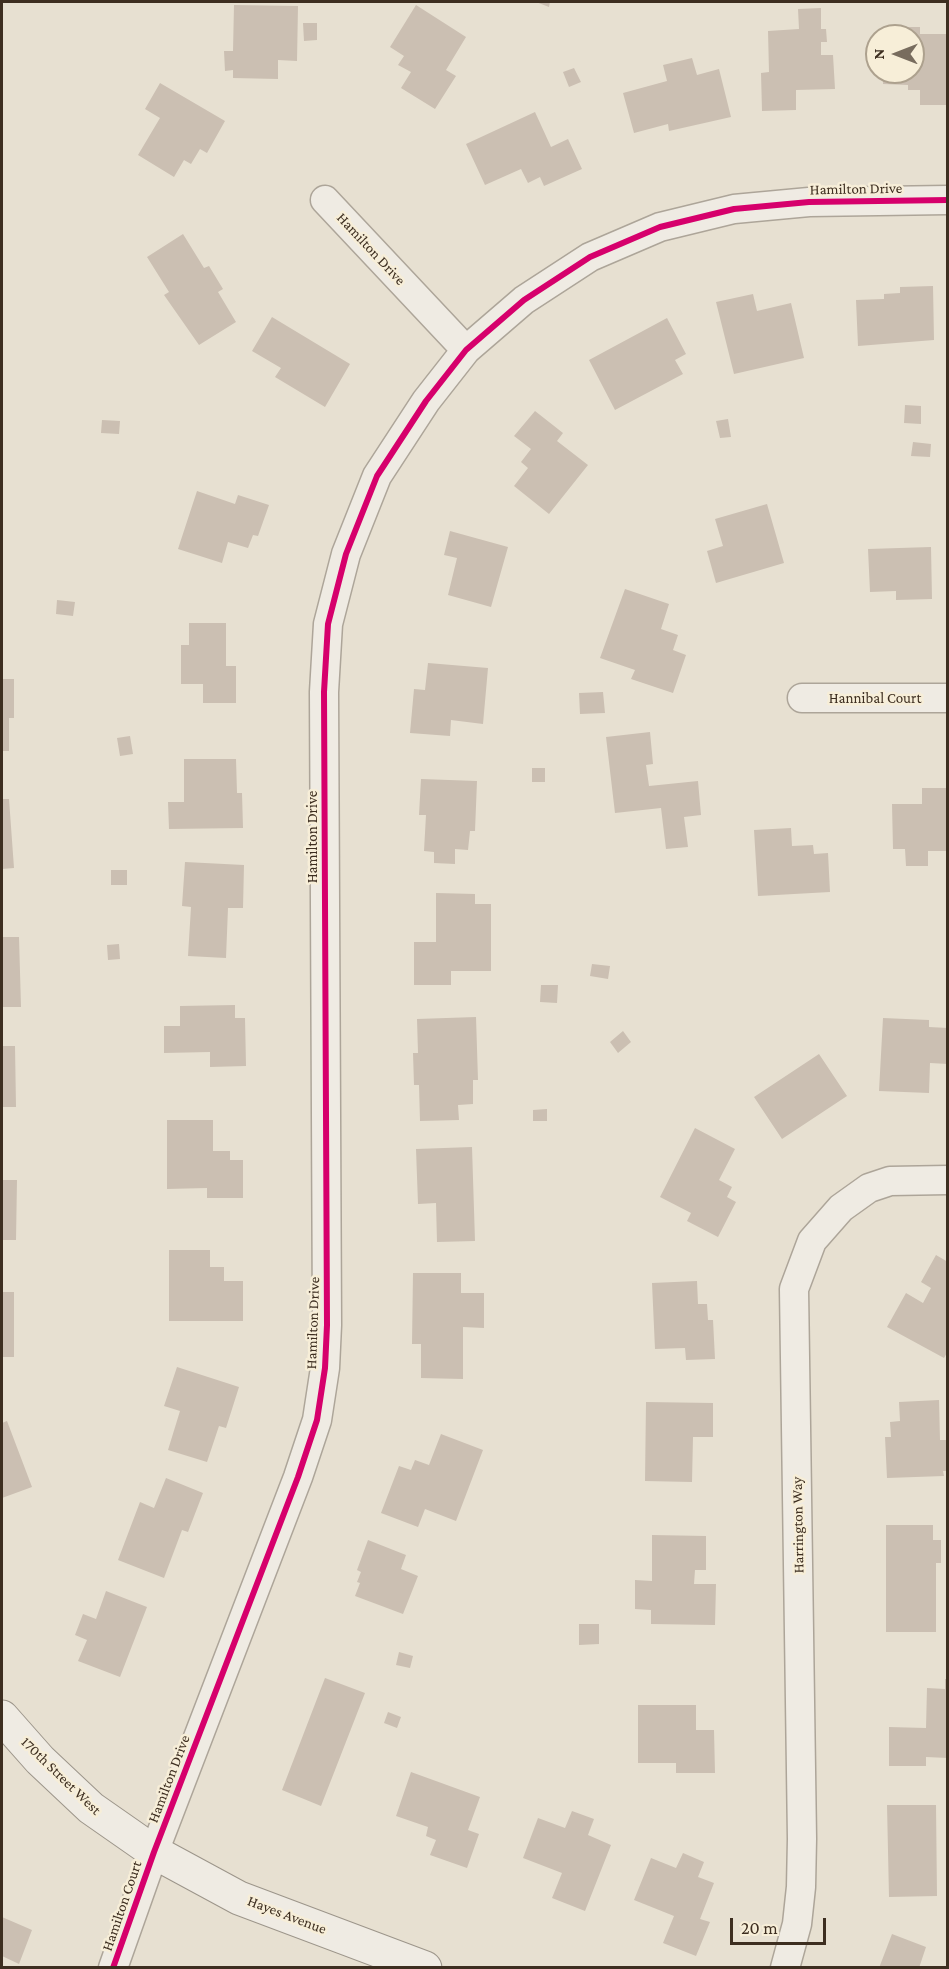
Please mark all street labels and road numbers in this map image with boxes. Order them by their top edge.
street label: Hamilton Drive [810,179,902,199]
street label: Hamilton Drive [333,209,409,289]
street label: Hannibal Court [829,689,921,707]
street label: Hamilton Drive [303,791,321,883]
street label: Hamilton Drive [302,1276,324,1370]
street label: Harrington Way [788,1476,808,1574]
street label: 170th Street West [17,1733,105,1819]
street label: Hamilton Drive [144,1733,194,1825]
street label: Hamilton Court [98,1858,146,1954]
street label: Hayes Avenue [245,1892,329,1938]

